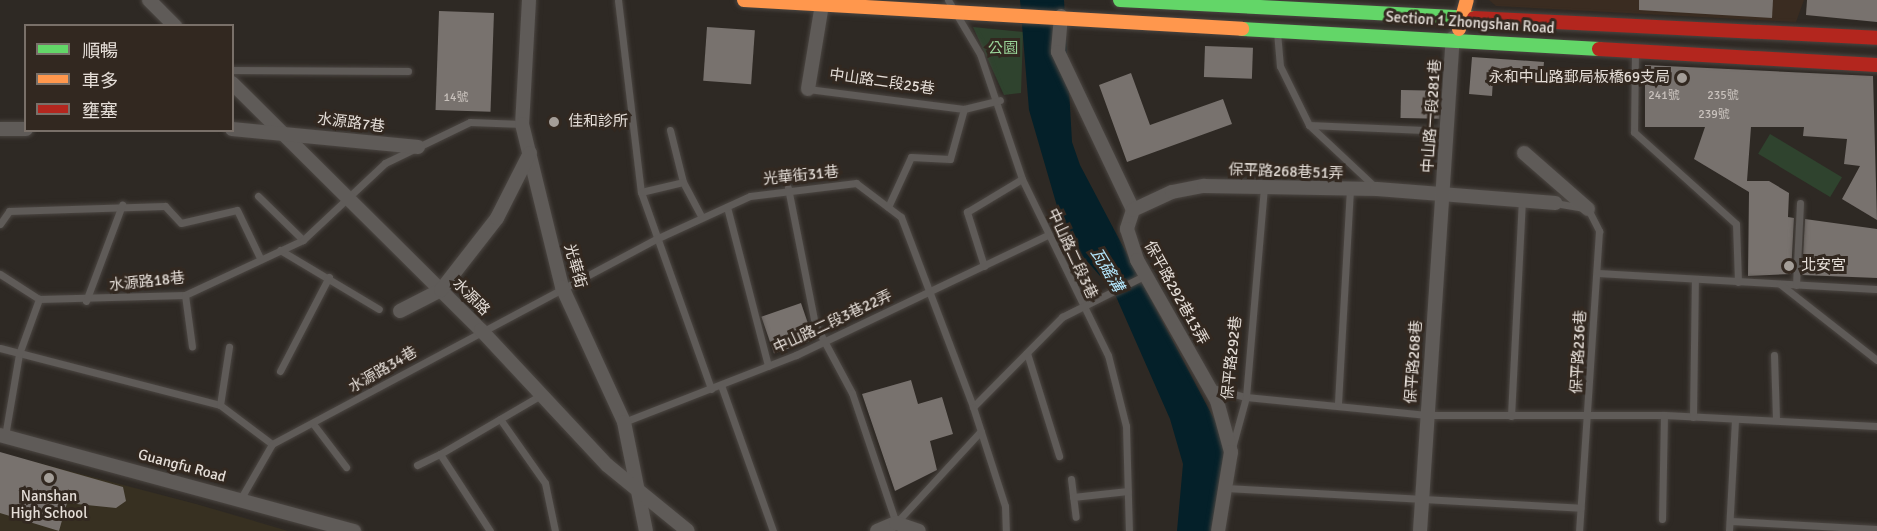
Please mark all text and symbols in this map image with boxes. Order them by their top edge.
street label: Section 1 Zhongshan Road [1385,8,1555,38]
legend [24,24,234,132]
text: 順暢 [82,40,118,62]
park label: 公園 [988,40,1018,58]
street label: 中山路一段281巷 [1419,58,1445,174]
street label: 中山路二段25巷 [828,66,936,98]
place label: 永和中山路郵局板橋69支局 [1489,69,1670,87]
text: 車多 [82,70,118,92]
marker: 永和中山路郵局板橋69支局 [1675,71,1689,85]
house number: 241號 [1648,89,1680,103]
house number: 235號 [1707,89,1739,103]
house number: 14號 [444,91,468,105]
text: 壅塞 [82,100,118,122]
house number: 239號 [1698,108,1730,122]
street label: 水源路7巷 [316,110,386,136]
marker: 佳和診所 [545,113,563,131]
place label: 佳和診所 [568,113,628,131]
street label: 保平路268巷51弄 [1228,161,1344,183]
street label: 光華街31巷 [762,163,840,189]
street label: 中山路二段3巷 [1043,206,1101,302]
street label: 保平路292巷13弄 [1140,238,1212,348]
street label: 光華街 [560,242,590,290]
water label: 瓦磘溝 [1086,244,1128,296]
place label: 北安宮 [1801,257,1846,275]
marker: 北安宮 [1782,259,1796,273]
street label: 水源路18巷 [108,269,186,295]
street label: 水源路 [449,275,493,319]
street label: 中山路二段3巷22弄 [771,287,895,357]
street label: 保平路236巷 [1568,309,1590,395]
street label: 保平路292巷 [1219,315,1245,401]
street label: 保平路268巷 [1402,319,1426,405]
street label: 水源路34巷 [346,343,420,397]
street label: Guangfu Road [136,446,228,486]
marker: Nanshan High School [42,471,56,485]
place label: Nanshan High School [10,487,88,522]

